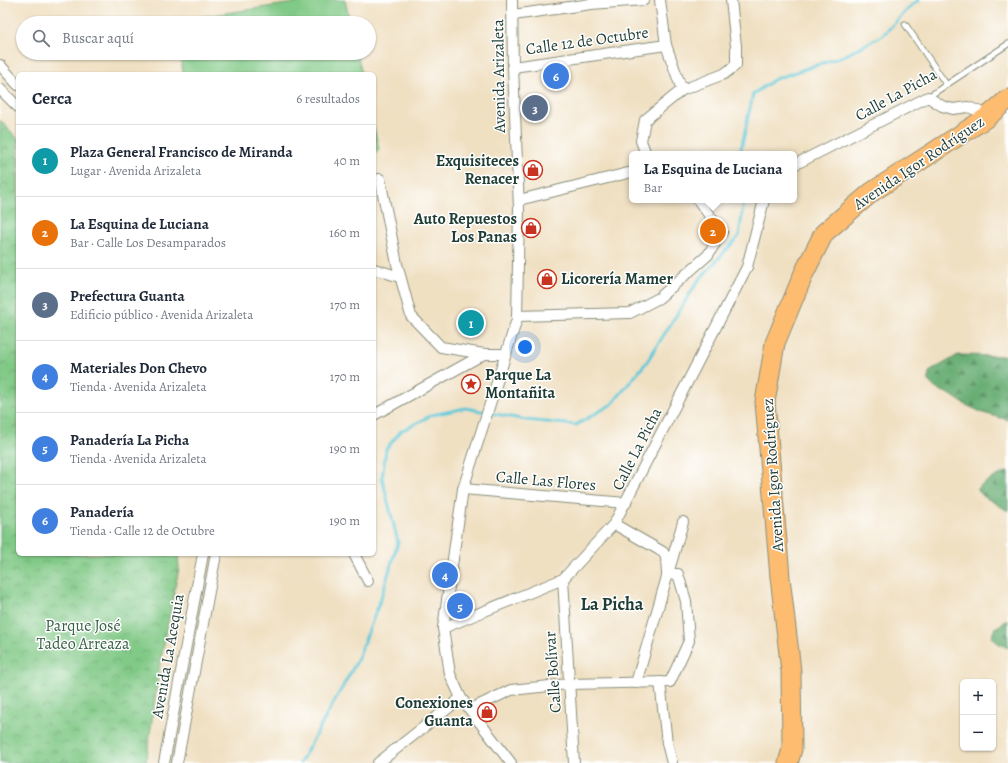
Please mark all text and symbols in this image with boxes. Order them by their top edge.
search box [16,16,376,60]
street label: Avenida Arizaleta [487,18,511,134]
street label: Calle 12 de Octubre [524,21,650,61]
icon: search [30,27,52,49]
text: Buscar aquí [62,28,134,48]
pin: 6 [543,61,569,91]
street label: Calle La Picha [851,63,941,127]
text: Cerca [32,87,72,110]
text: 6 resultados [296,90,360,107]
pin: 3 [522,93,548,123]
street label: Avenida Igor Rodríguez [848,111,989,216]
text: Plaza General Francisco de Miranda [70,142,293,162]
place label: Exquisiteces Renacer [436,150,519,190]
popup [629,151,797,203]
text: 1 [43,152,47,169]
text: 40 m [334,152,360,169]
shop icon: Exquisiteces Renacer [522,159,544,181]
text: La Esquina de Luciana [644,159,782,179]
text: Lugar · Avenida Arizaleta [70,162,201,179]
text: Bar [644,179,662,196]
place label: Auto Repuestos Los Panas [413,208,517,248]
text: La Esquina de Luciana [70,214,209,234]
pin: 2 [700,216,726,246]
shop icon: Auto Repuestos Los Panas [520,217,542,239]
text: 2 [42,224,48,241]
text: 160 m [329,224,360,241]
text: Bar · Calle Los Desamparados [70,234,226,251]
shop icon: Licorería Mamer [536,268,558,290]
place label: Licorería Mamer [561,268,673,290]
text: Prefectura Guanta [70,286,185,306]
text: 3 [42,296,48,313]
text: 170 m [330,296,360,313]
text: Edificio público · Avenida Arizaleta [70,306,253,323]
pin: 1 [458,308,484,338]
your location [515,337,535,357]
text: Materiales Don Chevo [70,358,207,378]
place label: Parque La Montañita [485,364,556,404]
text: 4 [42,368,48,385]
text: 170 m [330,368,360,385]
place icon: Parque La Montañita [460,373,482,395]
text: Tienda · Avenida Arizaleta [70,378,207,395]
street label: Avenida Igor Rodríguez [757,397,789,554]
street label: Calle La Picha [607,403,668,494]
text: Panadería La Picha [70,430,189,450]
text: 5 [42,440,48,457]
text: 190 m [329,440,360,457]
text: Tienda · Avenida Arizaleta [70,450,207,467]
street label: Calle Las Flores [495,466,597,496]
text: Panadería [70,502,134,522]
text: 6 [42,512,48,529]
text: 190 m [329,512,360,529]
text: Tienda · Calle 12 de Octubre [70,522,215,539]
pin: 4 [432,560,458,590]
pin: 5 [447,591,473,621]
street label: Avenida La Acequia [146,592,190,721]
district label: La Picha [580,592,644,616]
park label: Parque José Tadeo Arreaza [37,615,130,655]
street label: Calle Bolívar [539,630,567,714]
map controls [960,679,996,751]
button: + [960,679,996,715]
place label: Conexiones Guanta [395,692,473,732]
shop icon: Conexiones Guanta [476,701,498,723]
button: − [960,715,996,751]

